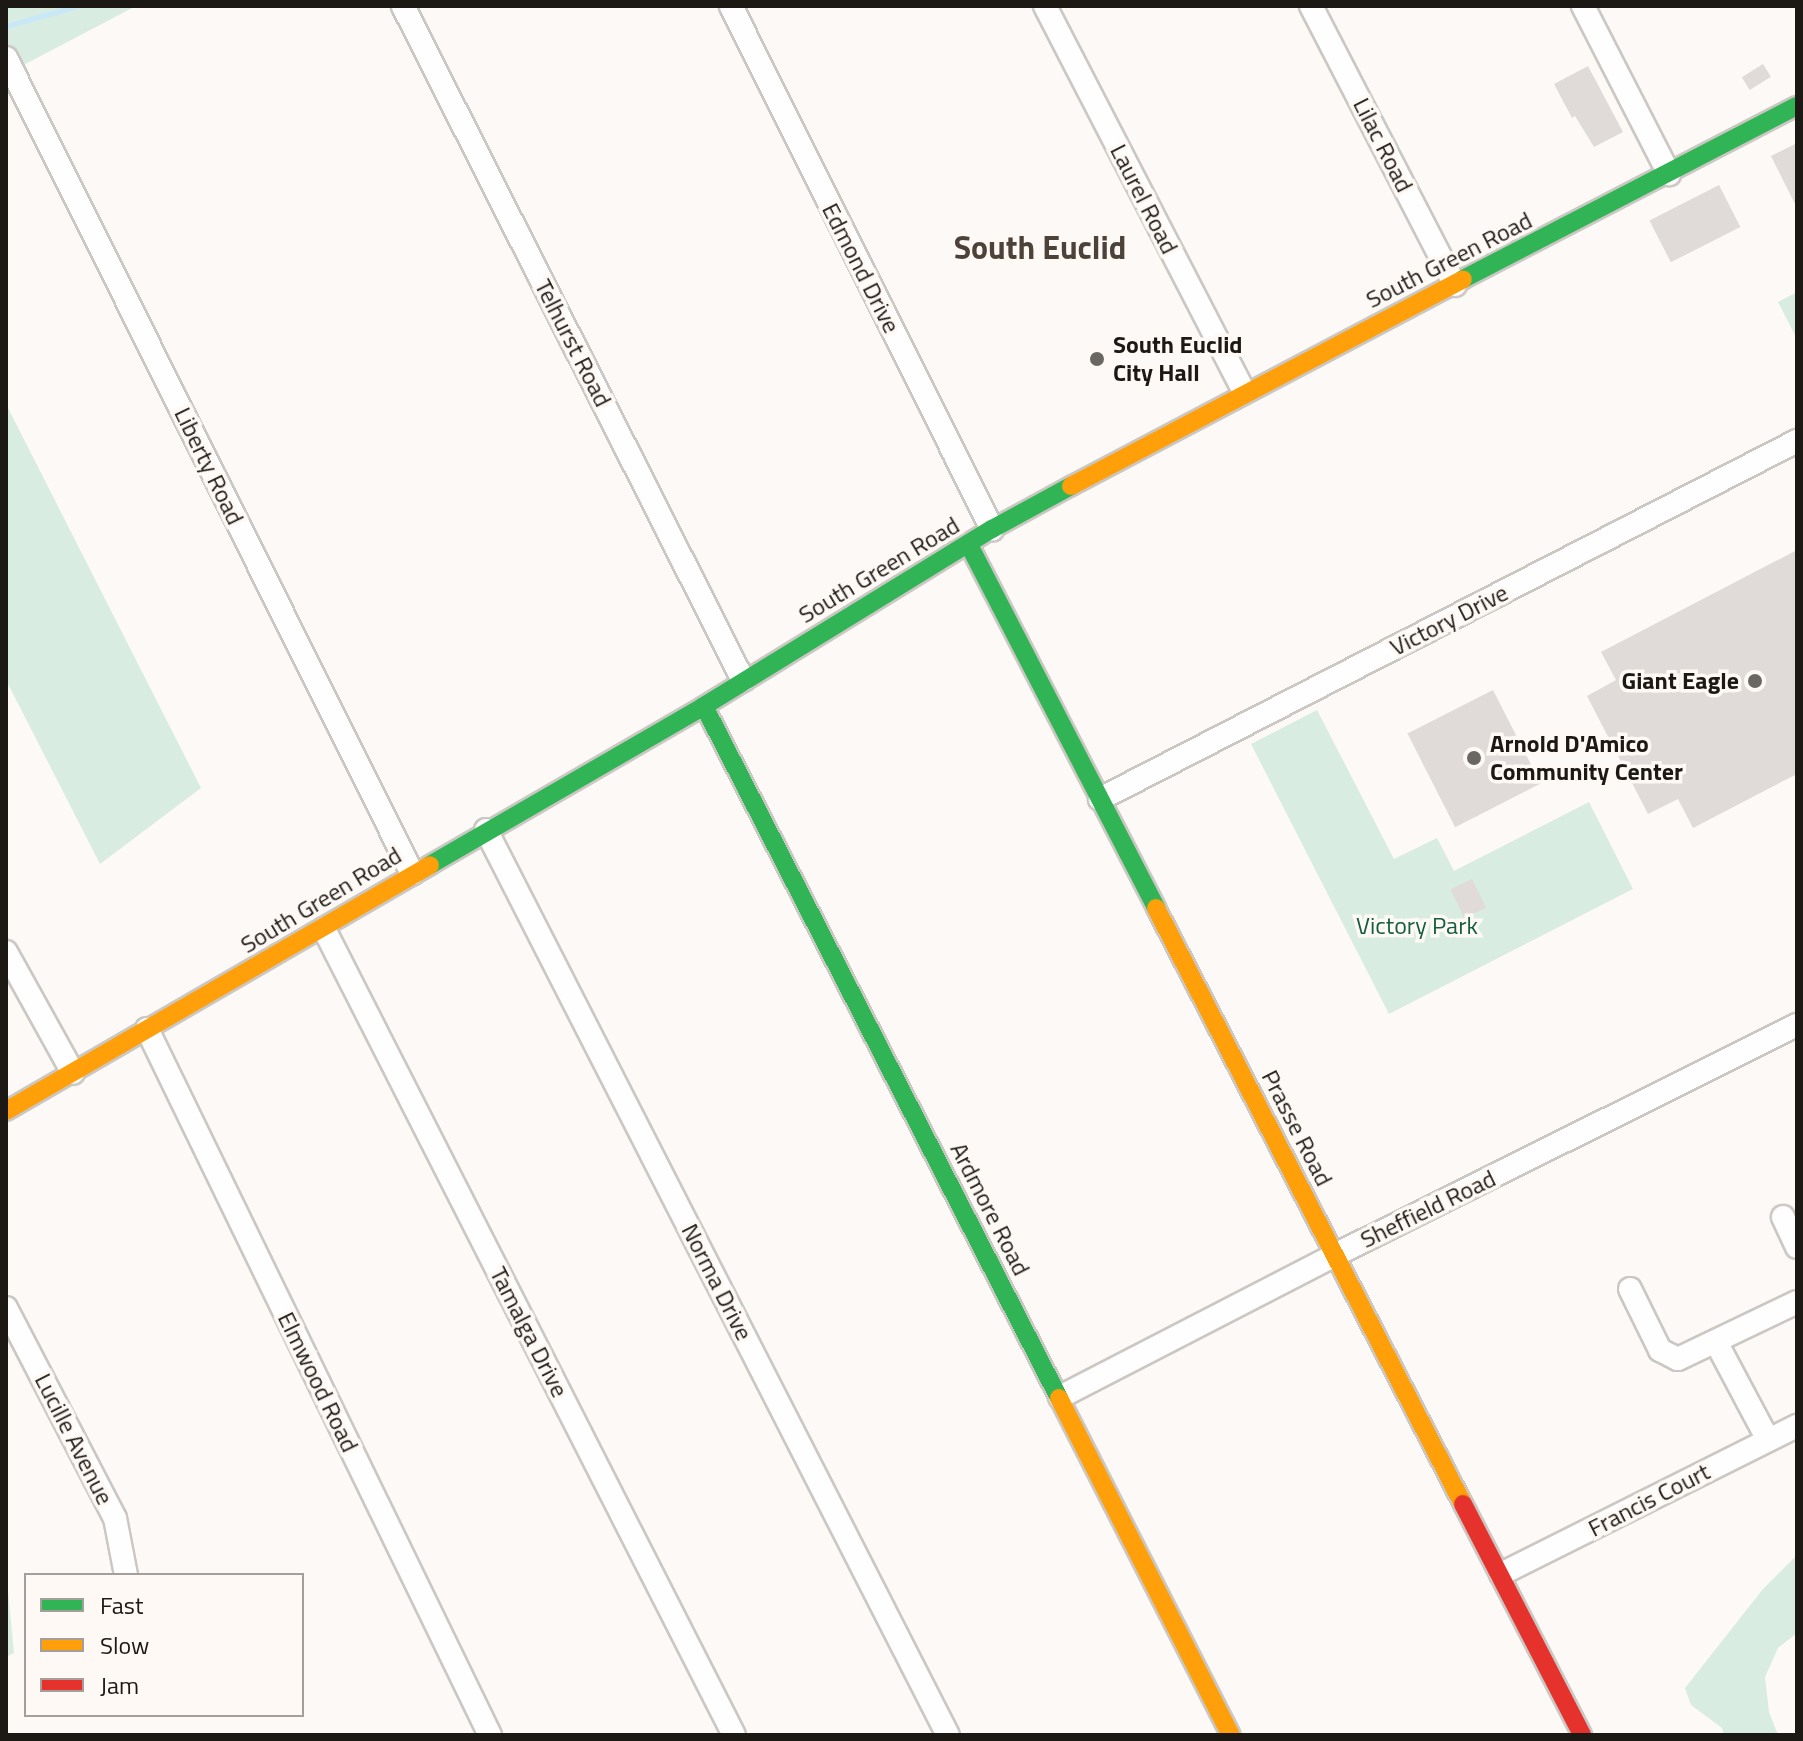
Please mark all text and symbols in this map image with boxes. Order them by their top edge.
street label: Lilac Road [1347,93,1419,197]
street label: Laurel Road [1104,139,1184,259]
street label: Edmond Drive [816,198,906,338]
street label: South Green Road [1361,206,1537,314]
district label: South Euclid [954,228,1126,266]
street label: Telhurst Road [529,275,617,411]
place label: South Euclid City Hall [1113,331,1243,387]
marker: South Euclid City Hall [1088,350,1106,368]
street label: Liberty Road [168,403,250,529]
street label: South Green Road [793,511,965,629]
street label: Victory Drive [1385,578,1513,662]
place label: Giant Eagle [1621,667,1739,695]
marker: Giant Eagle [1746,672,1764,690]
place label: Arnold D'Amico Community Center [1490,730,1683,786]
marker: Arnold D'Amico Community Center [1465,749,1483,767]
street label: South Green Road [235,841,407,959]
park label: Victory Park [1356,912,1478,940]
street label: Prasse Road [1256,1065,1338,1191]
street label: Ardmore Road [944,1138,1036,1280]
street label: Sheffield Road [1356,1164,1500,1254]
street label: Norma Drive [675,1219,759,1345]
street label: Tamalga Drive [484,1262,574,1402]
street label: Elmwood Road [272,1307,364,1457]
street label: Lucille Avenue [29,1369,119,1509]
street label: Francis Court [1583,1457,1715,1543]
legend [24,1573,304,1717]
text: Fast [100,1587,143,1623]
text: Slow [100,1627,149,1663]
text: Jam [100,1667,139,1703]

